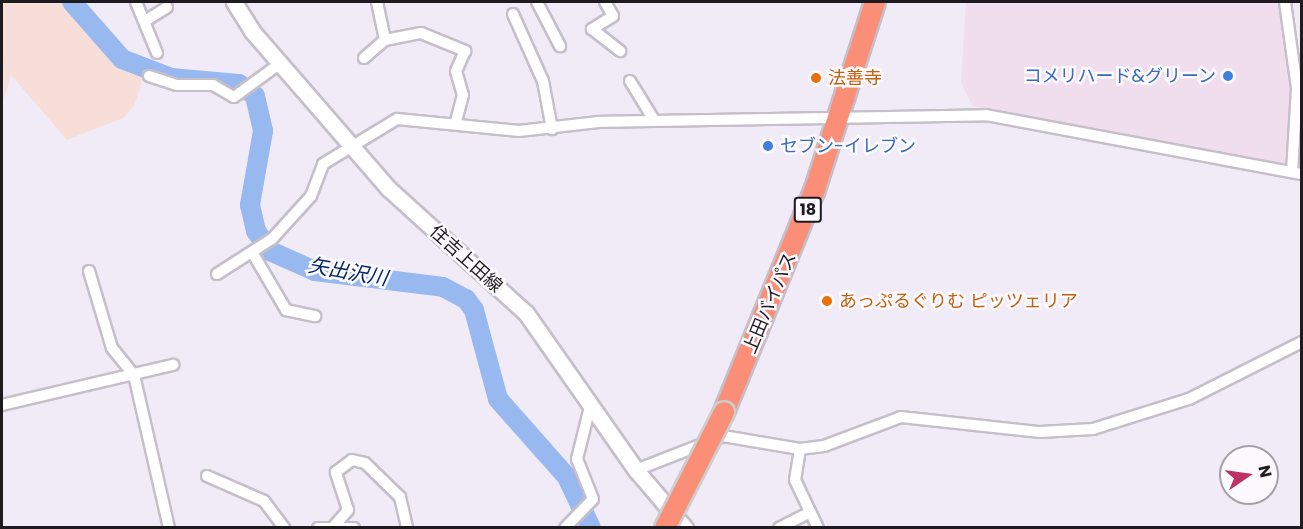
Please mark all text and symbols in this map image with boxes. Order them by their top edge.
place label: コメリハード&グリーン [1023,65,1216,87]
place label: 法善寺 [828,67,882,89]
marker: コメリハード&グリーン [1221,69,1235,83]
marker: 法善寺 [809,71,823,85]
place label: セブン-イレブン [780,135,916,157]
marker: セブン-イレブン [761,139,775,153]
road number: 18 [793,197,823,223]
street label: 住吉上田線 [425,221,507,297]
street label: 上田バイパス [739,249,801,357]
water label: 矢出沢川 [307,253,389,291]
place label: あっぷるぐりむ ピッツェリア [839,290,1078,312]
marker: あっぷるぐりむ ピッツェリア [820,294,834,308]
north arrow [1219,445,1279,505]
text: N [1253,463,1278,480]

